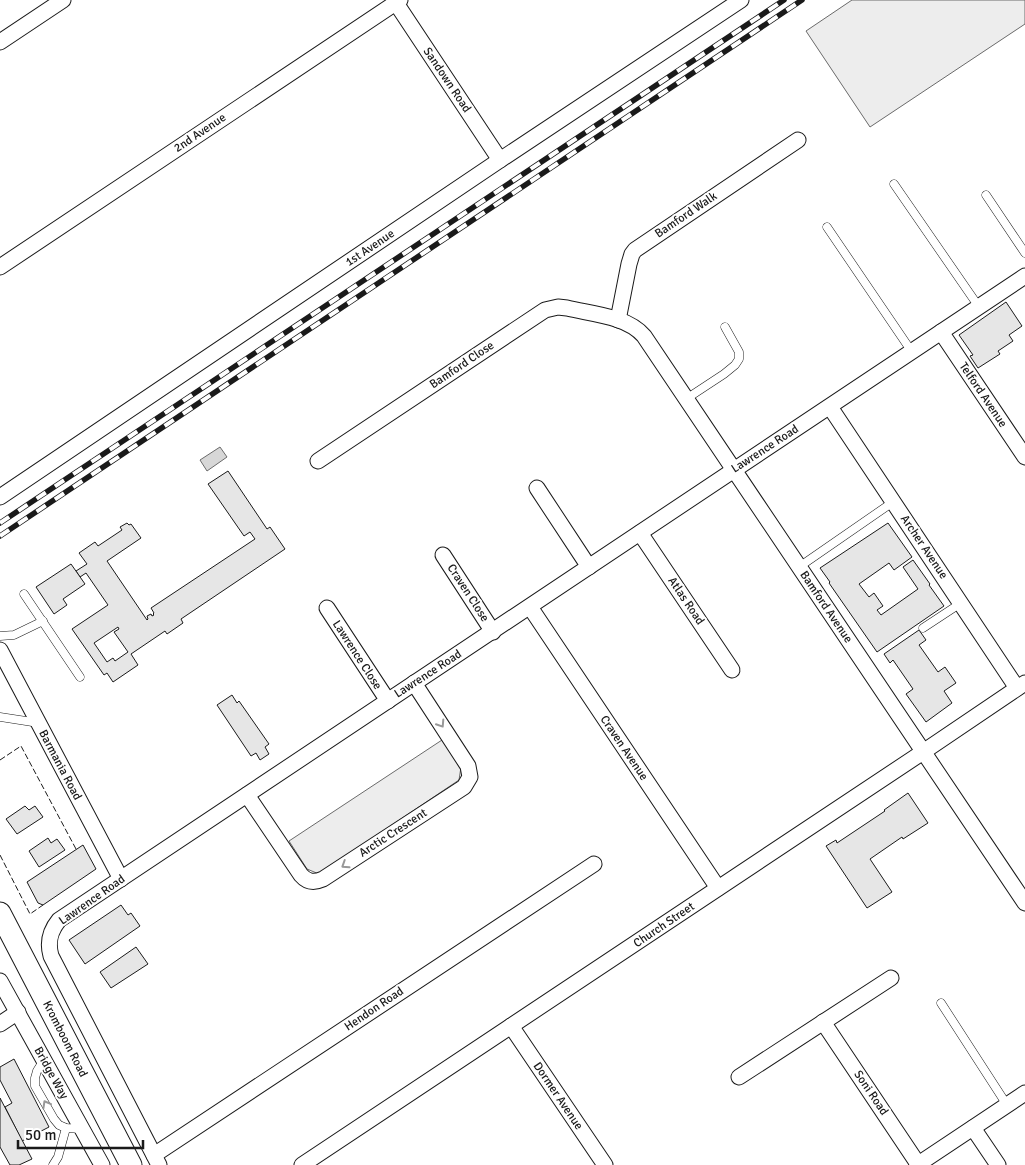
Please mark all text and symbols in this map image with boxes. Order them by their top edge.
street label: Sandown Road [420,45,474,115]
street label: 2nd Avenue [171,110,229,156]
street label: Bamford Walk [652,189,720,241]
street label: 1st Avenue [343,226,397,270]
street label: Bamford Close [427,338,497,392]
street label: Telford Avenue [956,360,1010,430]
street label: Lawrence Road [728,422,802,476]
street label: Archer Avenue [897,512,951,582]
street label: Craven Close [444,561,492,625]
street label: Bamford Avenue [796,568,856,646]
street label: Atlas Road [665,574,707,628]
street label: Lawrence Close [329,617,385,693]
street label: Lawrence Road [391,647,465,701]
street label: Craven Avenue [597,712,651,784]
one-way arrow [435,718,444,728]
street label: Barmania Road [35,727,85,803]
street label: Arctic Crescent [356,805,430,861]
one-way arrow [341,859,351,868]
street label: Lawrence Road [56,872,128,928]
street label: Church Street [631,899,697,951]
street label: Hendon Road [342,984,406,1034]
street label: Kromboom Road [39,998,91,1080]
street label: Bridge Way [30,1044,72,1102]
street label: Dormer Avenue [530,1059,586,1133]
street label: Soni Road [851,1068,891,1118]
one-way arrow [42,1101,52,1110]
scale bar [18,1118,142,1150]
text: 50 m [25,1126,56,1144]

